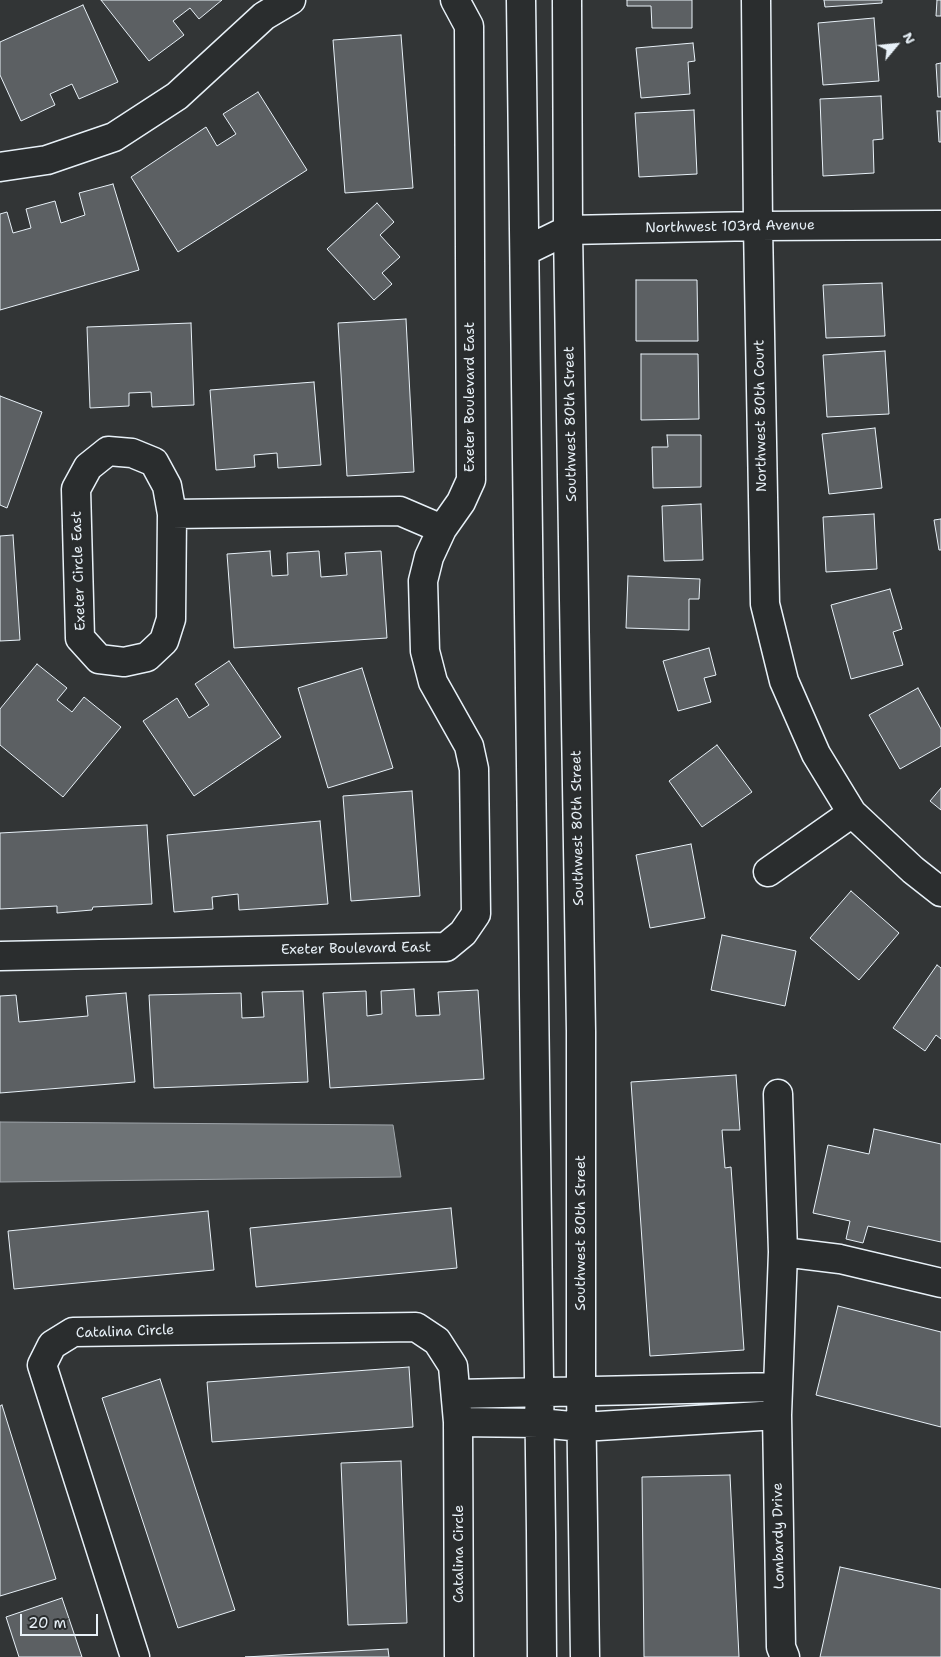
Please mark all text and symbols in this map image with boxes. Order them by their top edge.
north arrow [871,20,921,70]
text: N [899,29,920,47]
street label: Northwest 103rd Avenue [645,217,815,237]
street label: Exeter Boulevard East [462,322,478,472]
street label: Northwest 80th Court [751,340,771,492]
street label: Southwest 80th Street [561,346,581,502]
street label: Exeter Circle East [69,511,89,631]
street label: Southwest 80th Street [568,750,588,906]
street label: Exeter Boulevard East [281,939,431,959]
street label: Southwest 80th Street [573,1155,589,1311]
street label: Catalina Circle [76,1322,174,1342]
street label: Lombardy Drive [770,1483,788,1589]
street label: Catalina Circle [451,1505,467,1603]
scale bar [22,1604,100,1636]
text: 20 m [28,1613,67,1633]

